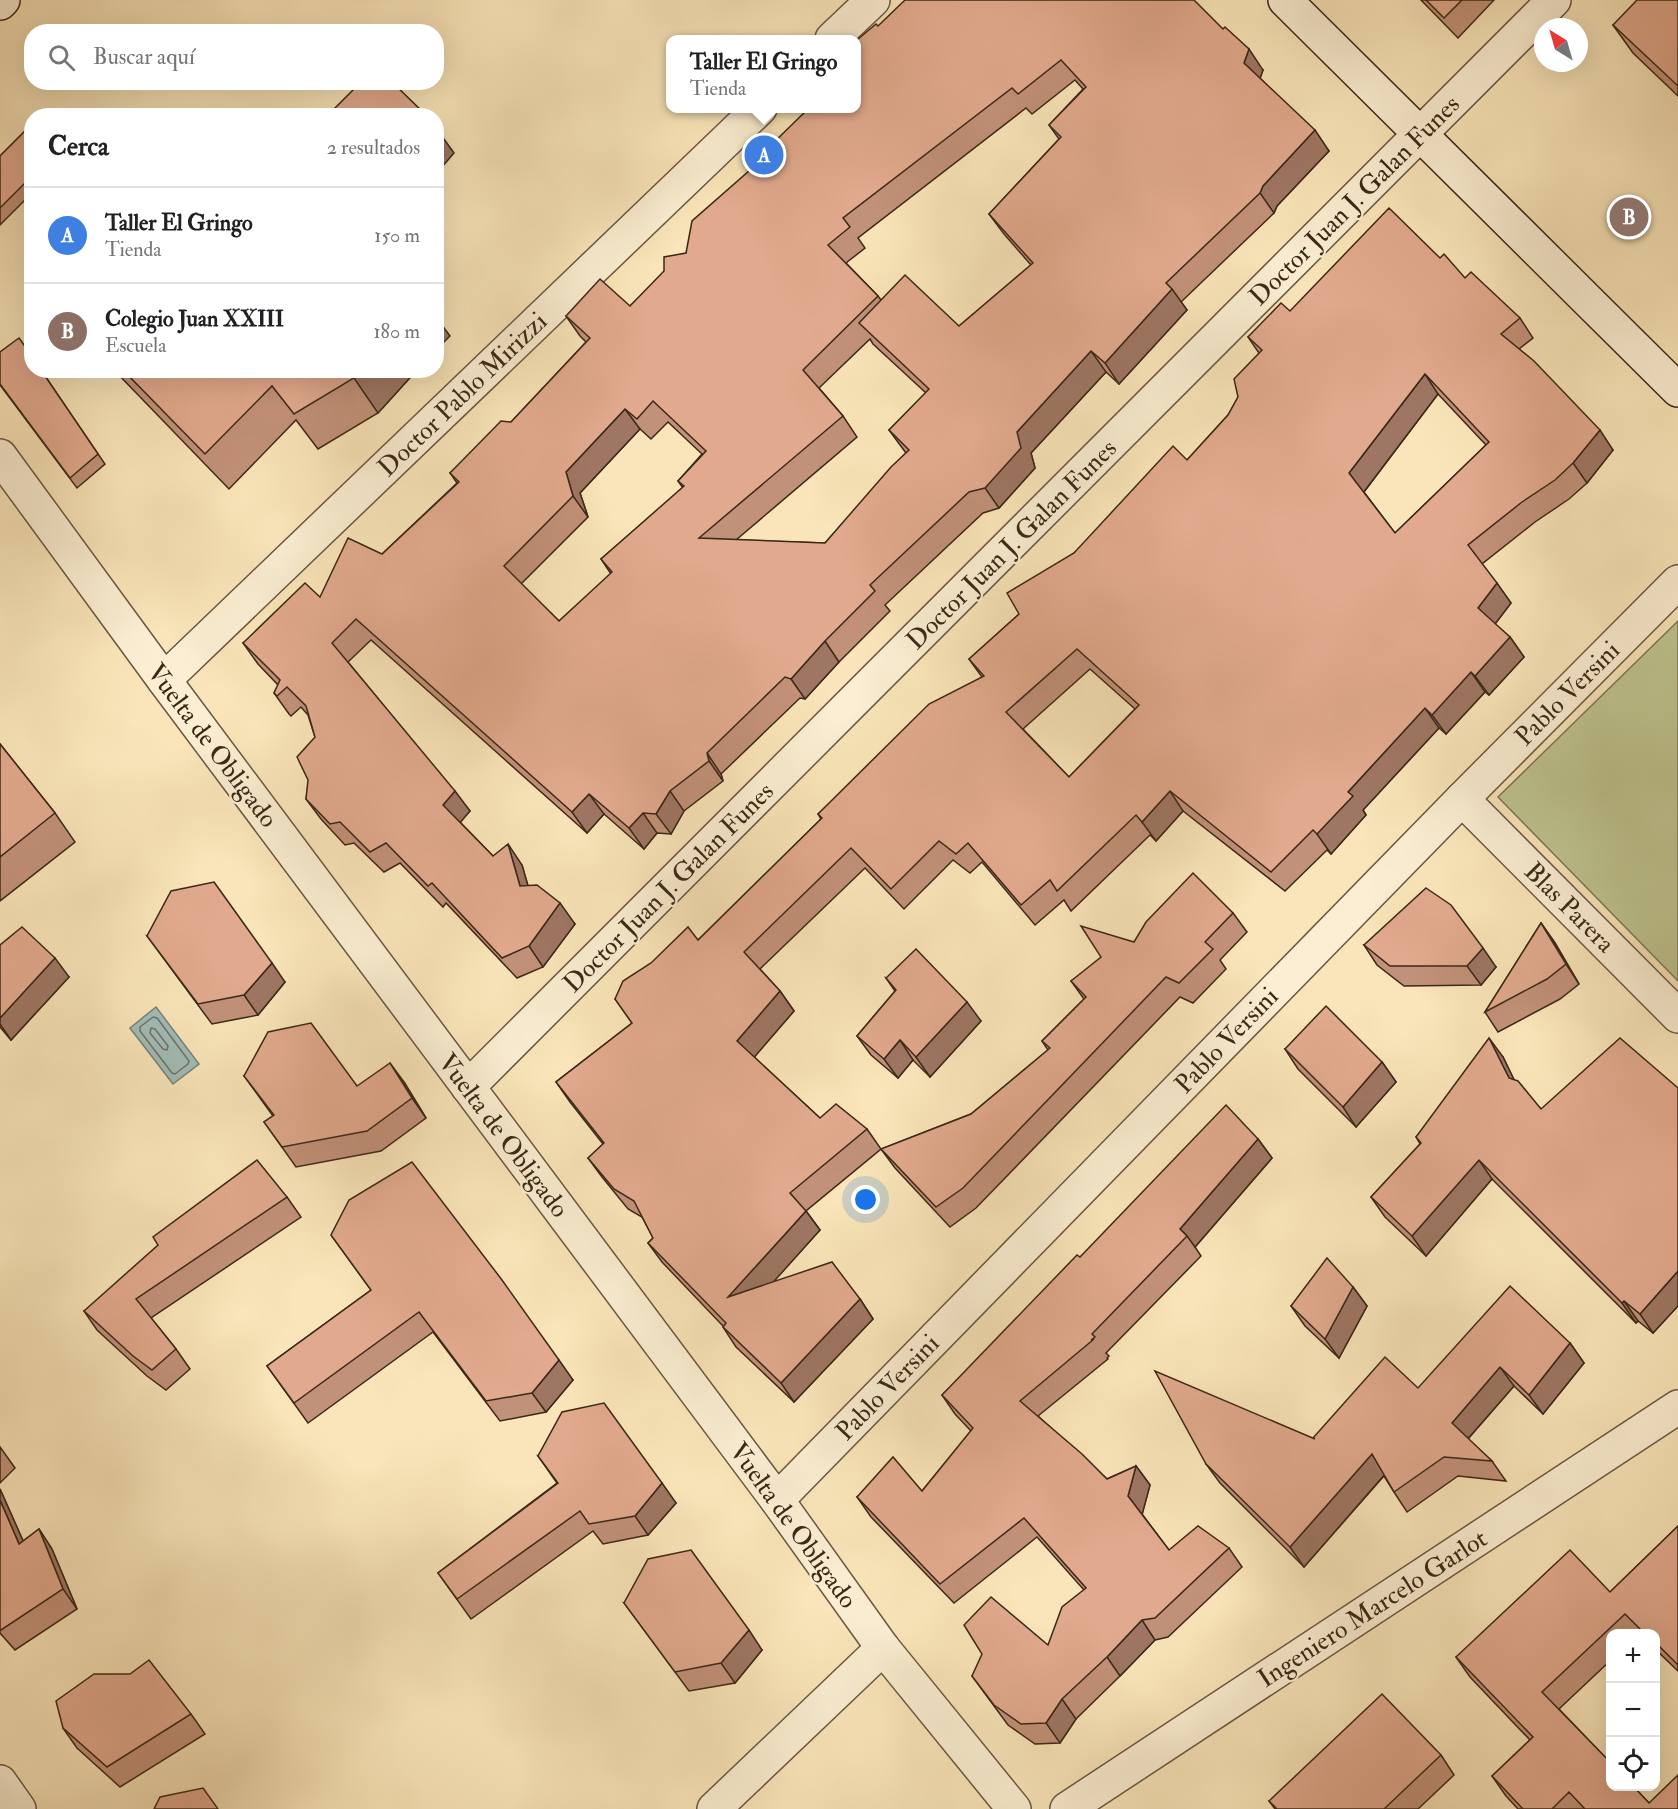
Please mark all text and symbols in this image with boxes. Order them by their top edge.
north arrow [1534,18,1588,72]
search box [24,24,444,90]
popup [666,35,861,113]
icon: search [45,41,78,74]
text: Buscar aquí [93,43,195,71]
text: Taller El Gringo [690,48,837,76]
text: Tienda [690,76,746,101]
street label: Doctor Juan J. Galan Funes [1243,89,1467,313]
text: Cerca [48,131,109,163]
pin: A [744,132,783,178]
text: 2 resultados [327,135,420,160]
pin: B [1610,194,1648,240]
text: Taller El Gringo [105,209,253,237]
text: A [61,223,74,248]
text: 150 m [374,223,420,248]
text: Tienda [105,237,162,262]
text: Colegio Juan XXIII [105,305,284,333]
street label: Doctor Pablo Mirizzi [371,306,554,484]
text: B [61,319,74,344]
text: 180 m [373,319,420,344]
text: Escuela [105,333,166,358]
street label: Doctor Juan J. Galan Funes [900,433,1124,657]
street label: Pablo Versini [1509,634,1627,753]
street label: Vuelta de Obligado [140,657,284,834]
street label: Doctor Juan J. Galan Funes [557,776,781,1000]
street label: Blas Parera [1517,856,1621,960]
street label: Pablo Versini [1168,981,1285,1100]
street label: Vuelta de Obligado [431,1047,575,1224]
your location [851,1185,880,1214]
street label: Pablo Versini [829,1328,946,1447]
street label: Vuelta de Obligado [722,1436,864,1615]
street label: Ingeniero Marcelo Garlot [1252,1523,1493,1695]
map controls [1606,1629,1660,1791]
button: + [1606,1629,1660,1683]
button: − [1606,1683,1660,1737]
button: locate [1606,1737,1660,1791]

